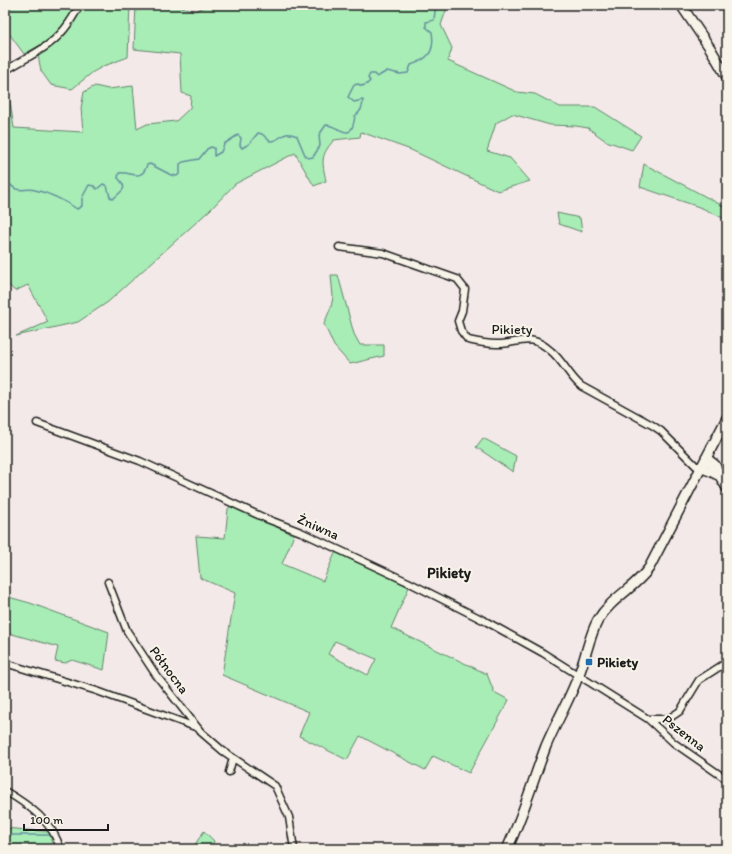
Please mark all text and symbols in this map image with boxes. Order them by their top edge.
street label: Pikiety [491,321,533,338]
street label: Żniwna [295,510,342,544]
district label: Pikiety [427,564,472,583]
street label: Północna [146,643,192,697]
place label: Pikiety [597,654,638,671]
marker: Pikiety [584,657,594,667]
street label: Pszenna [659,711,709,755]
scale bar [24,806,108,832]
text: 100 m [30,813,63,827]

